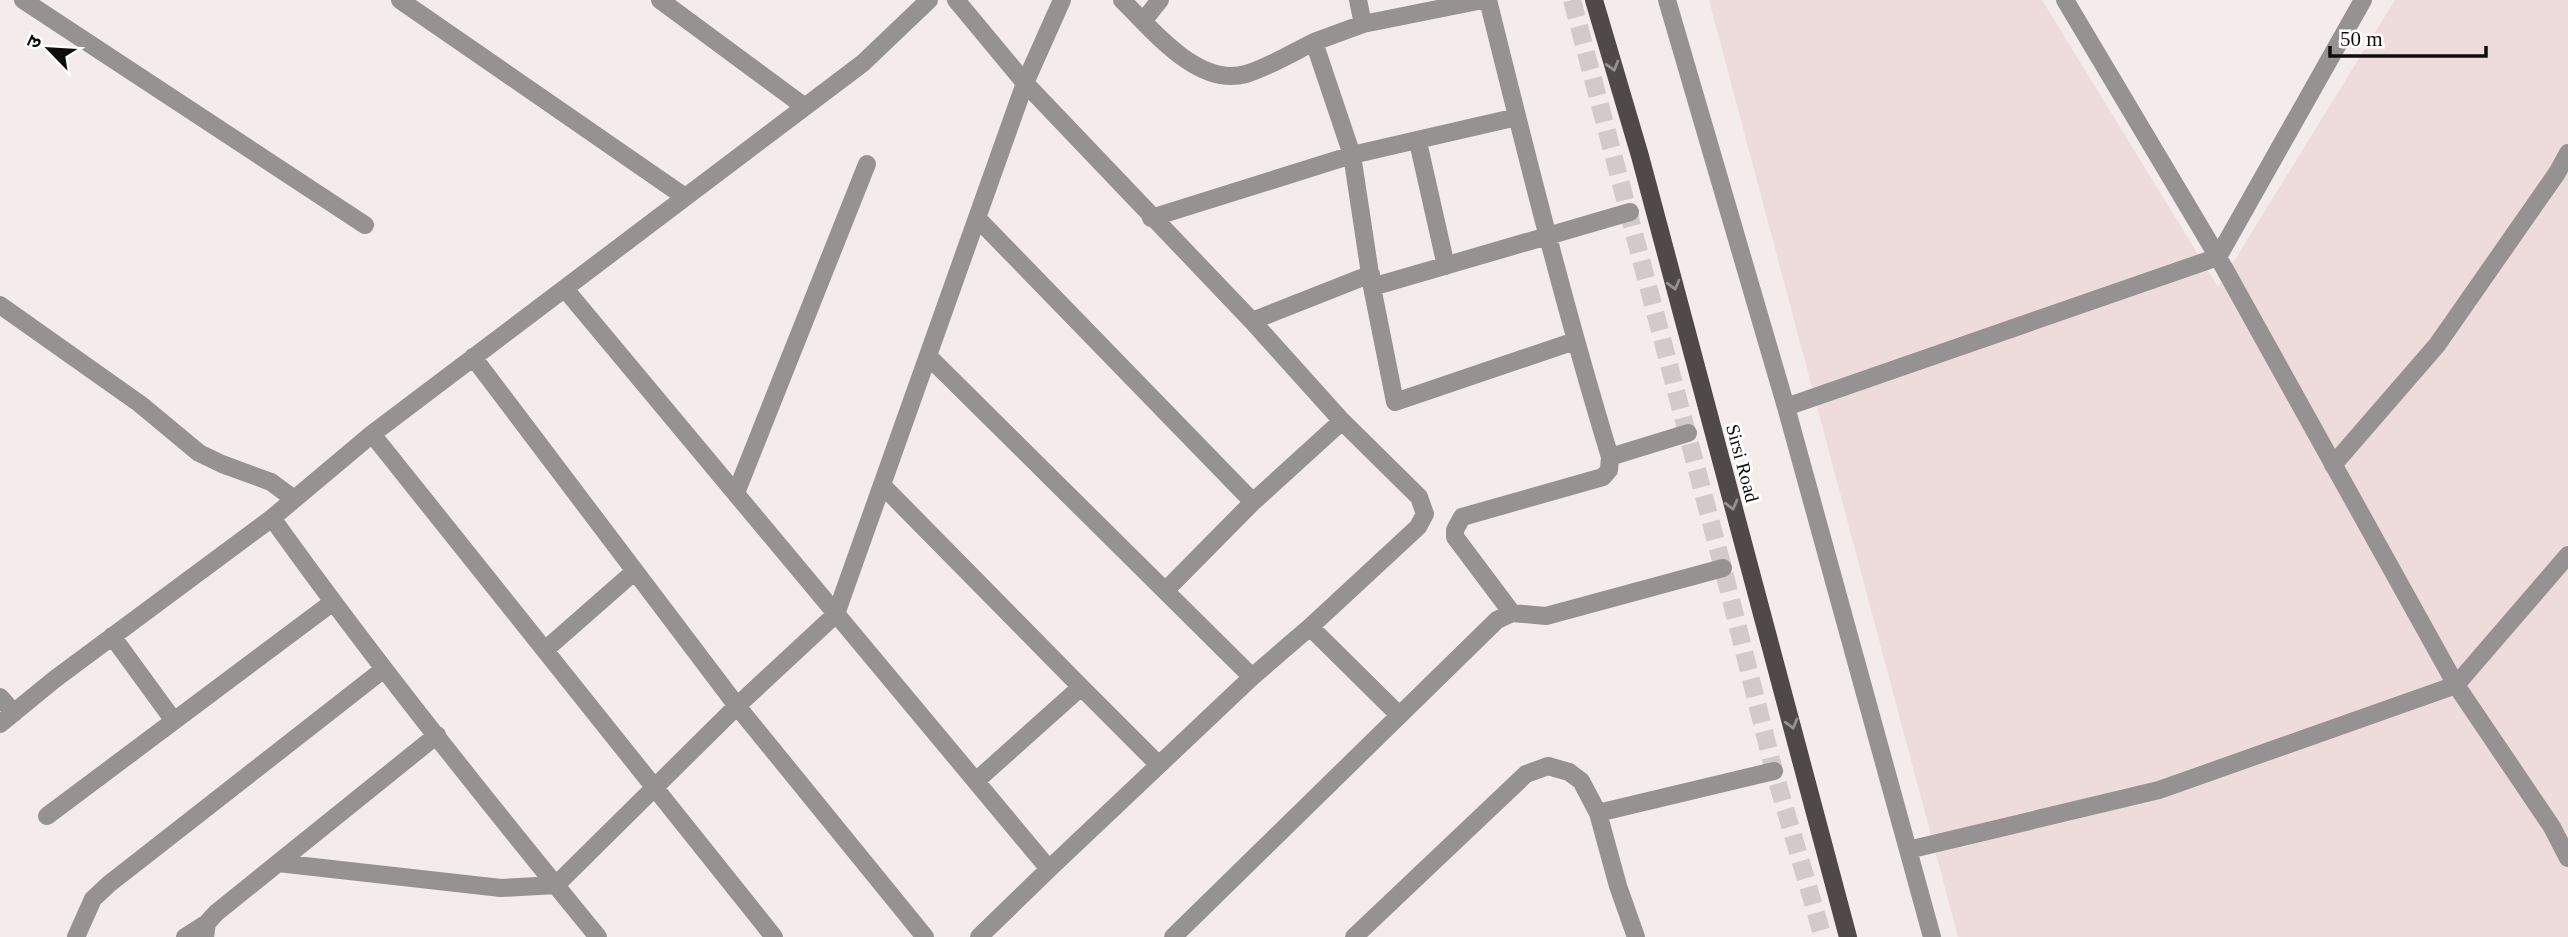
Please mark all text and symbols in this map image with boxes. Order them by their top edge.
north arrow [14,14,84,84]
scale bar [2330,14,2486,58]
text: 50 m [2340,27,2383,51]
text: उ [22,32,46,52]
one-way arrow [1605,59,1620,71]
one-way arrow [1666,279,1680,291]
street label: Sirsi Road [1722,422,1763,505]
one-way arrow [1724,499,1739,511]
one-way arrow [1783,718,1798,730]

